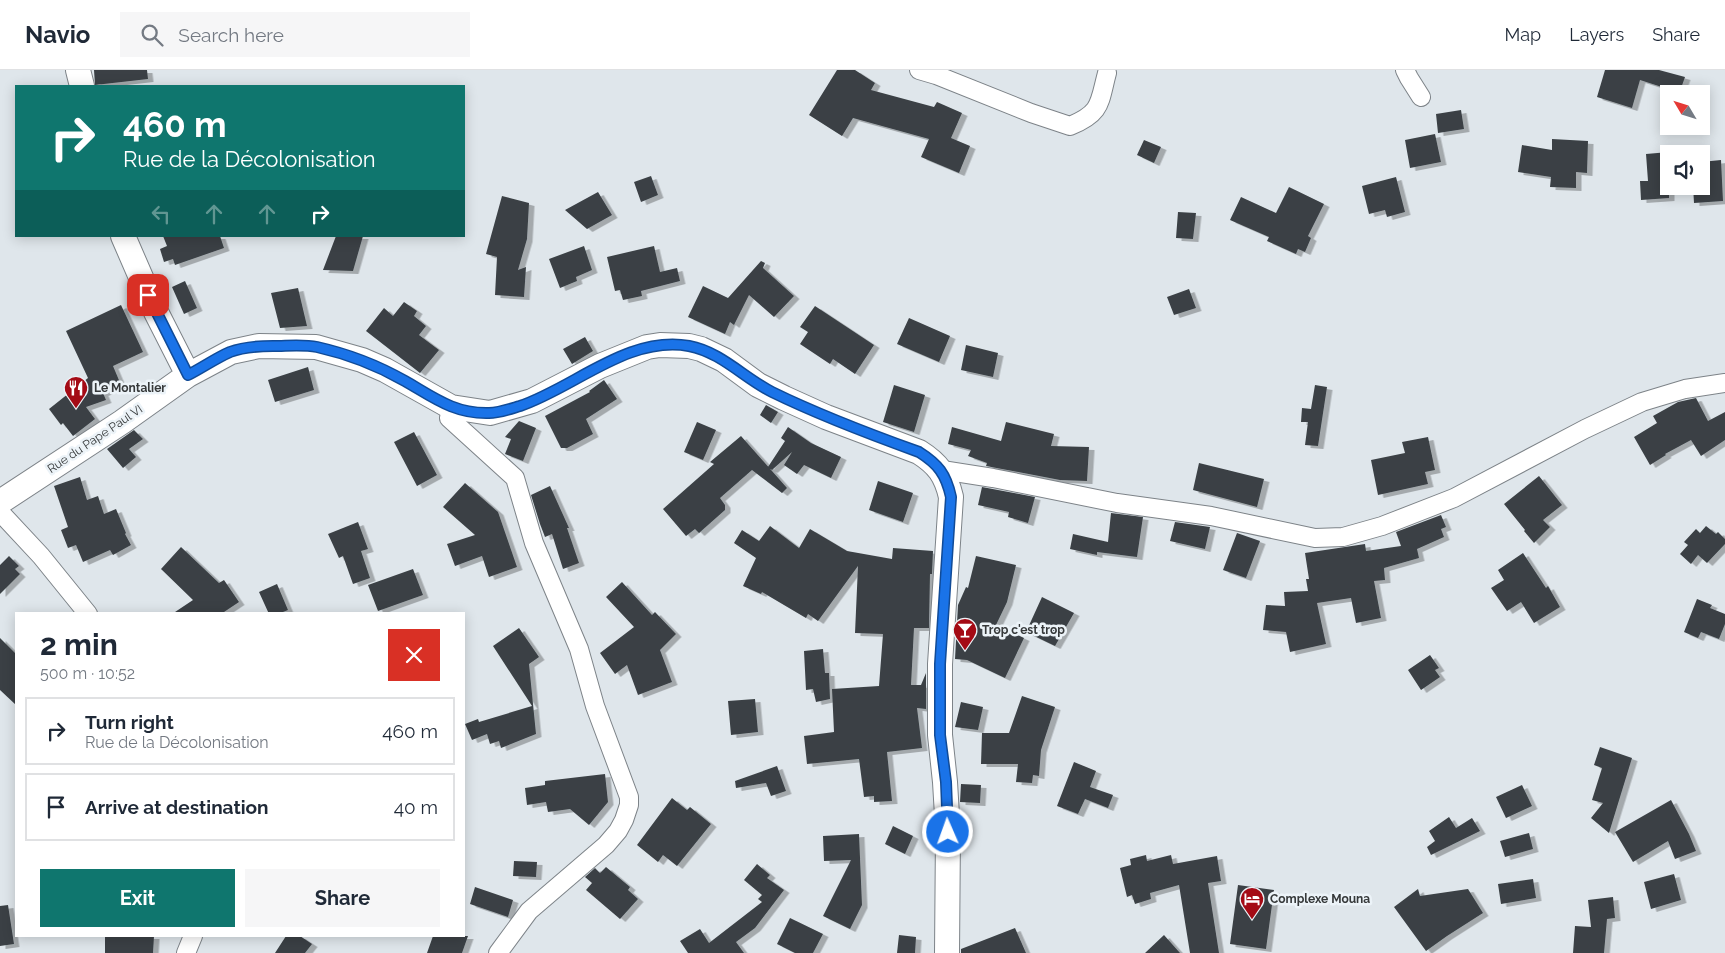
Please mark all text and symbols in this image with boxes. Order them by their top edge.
search box [120,12,470,57]
text: Navio [25,20,90,49]
icon: search [138,21,166,49]
text: Search here [178,24,284,46]
text: Map [1505,24,1541,45]
text: Layers [1569,24,1624,45]
text: Share [1652,24,1700,45]
north arrow [1660,85,1710,135]
map controls [1660,85,1710,195]
text: 460 m [123,104,227,145]
icon: right [40,105,105,170]
button: sound [1660,145,1710,195]
text: Rue de la Décolonisation [123,146,376,172]
icon: left [147,200,175,228]
icon: ahead [200,200,228,228]
icon: ahead [253,200,281,228]
icon: right [306,200,334,228]
pin [127,274,169,316]
icon: arrive [134,281,162,309]
restaurant icon: Le Montalier [63,375,89,409]
place label: Le Montalier [94,381,166,395]
street label: Rue du Pape Paul VI [45,402,145,476]
bar icon: Trop c'est trop [952,617,978,651]
place label: Trop c'est trop [982,623,1065,637]
text: 2 min [40,627,118,662]
button: close [388,629,440,681]
text: 500 m · 10:52 [40,664,135,683]
text: Turn right [85,711,174,733]
icon: right [42,717,70,745]
text: 460 m [382,720,438,742]
text: Rue de la Décolonisation [85,733,269,752]
icon: arrive [42,793,70,821]
text: Arrive at destination [85,796,269,818]
text: 40 m [394,796,438,818]
position arrow [921,805,973,857]
button: Exit [40,869,235,927]
button: Share [245,869,440,927]
hotel icon: Complexe Mouna [1239,886,1265,920]
place label: Complexe Mouna [1270,892,1370,906]

